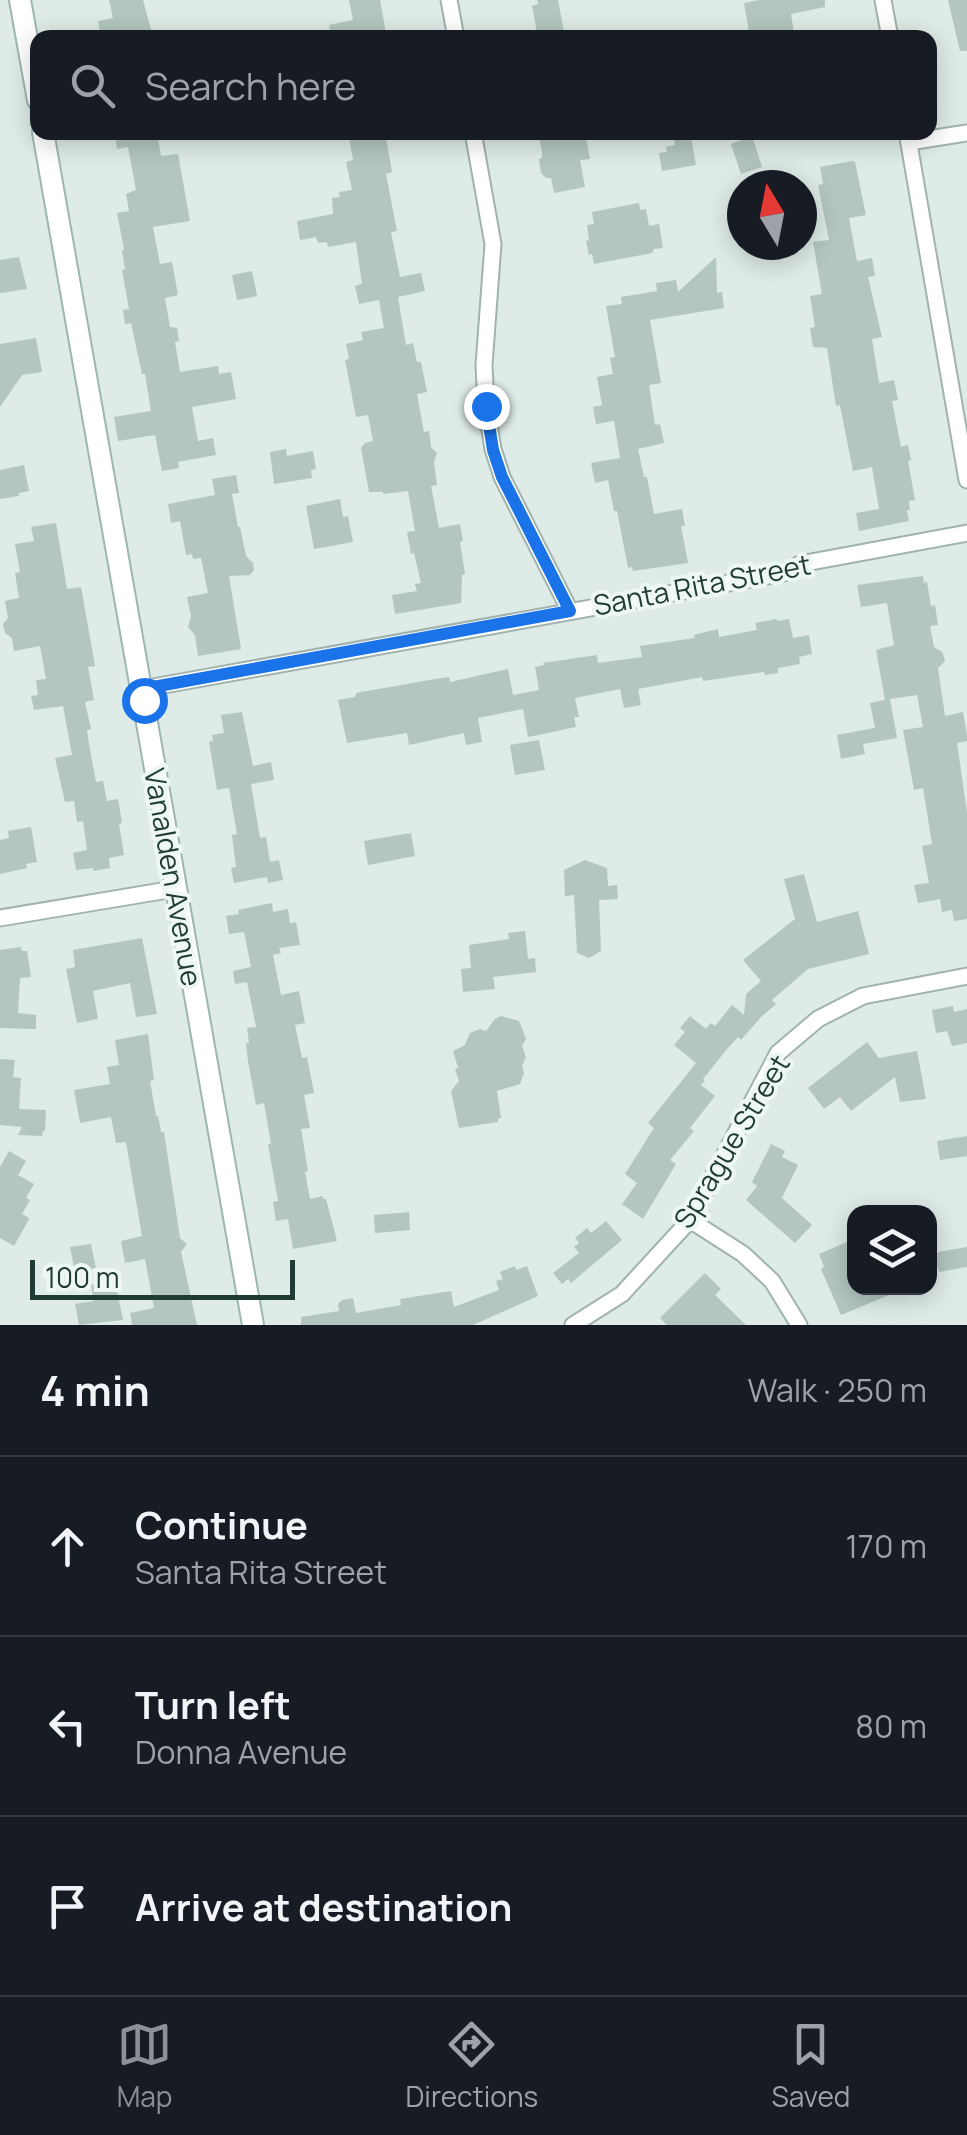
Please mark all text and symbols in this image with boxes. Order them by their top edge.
search box [30,30,937,140]
icon: search [65,58,120,113]
text: Search here [145,59,356,111]
north arrow [727,170,817,260]
route end [464,384,510,430]
street label: Santa Rita Street [590,544,814,624]
route start [122,678,168,724]
street label: Vanalden Avenue [136,765,212,989]
street label: Sprague Street [664,1047,798,1235]
map controls [847,1205,937,1295]
button: layers [847,1205,937,1295]
scale bar [30,1255,295,1300]
text: 100 m [45,1258,119,1296]
text: 4 min [40,1361,150,1419]
text: Walk · 250 m [748,1368,927,1412]
text: Continue [135,1498,308,1550]
icon: ahead [40,1519,95,1574]
text: 170 m [845,1524,927,1568]
text: Santa Rita Street [135,1550,387,1594]
text: Turn left [135,1678,291,1730]
icon: left [40,1699,95,1754]
text: 80 m [855,1704,927,1748]
text: Donna Avenue [135,1730,347,1774]
icon: arrive [40,1879,95,1934]
text: Arrive at destination [135,1880,512,1932]
tab: Map [117,2017,172,2115]
tab: Directions [406,2017,538,2115]
tab: Saved [771,2017,850,2115]

